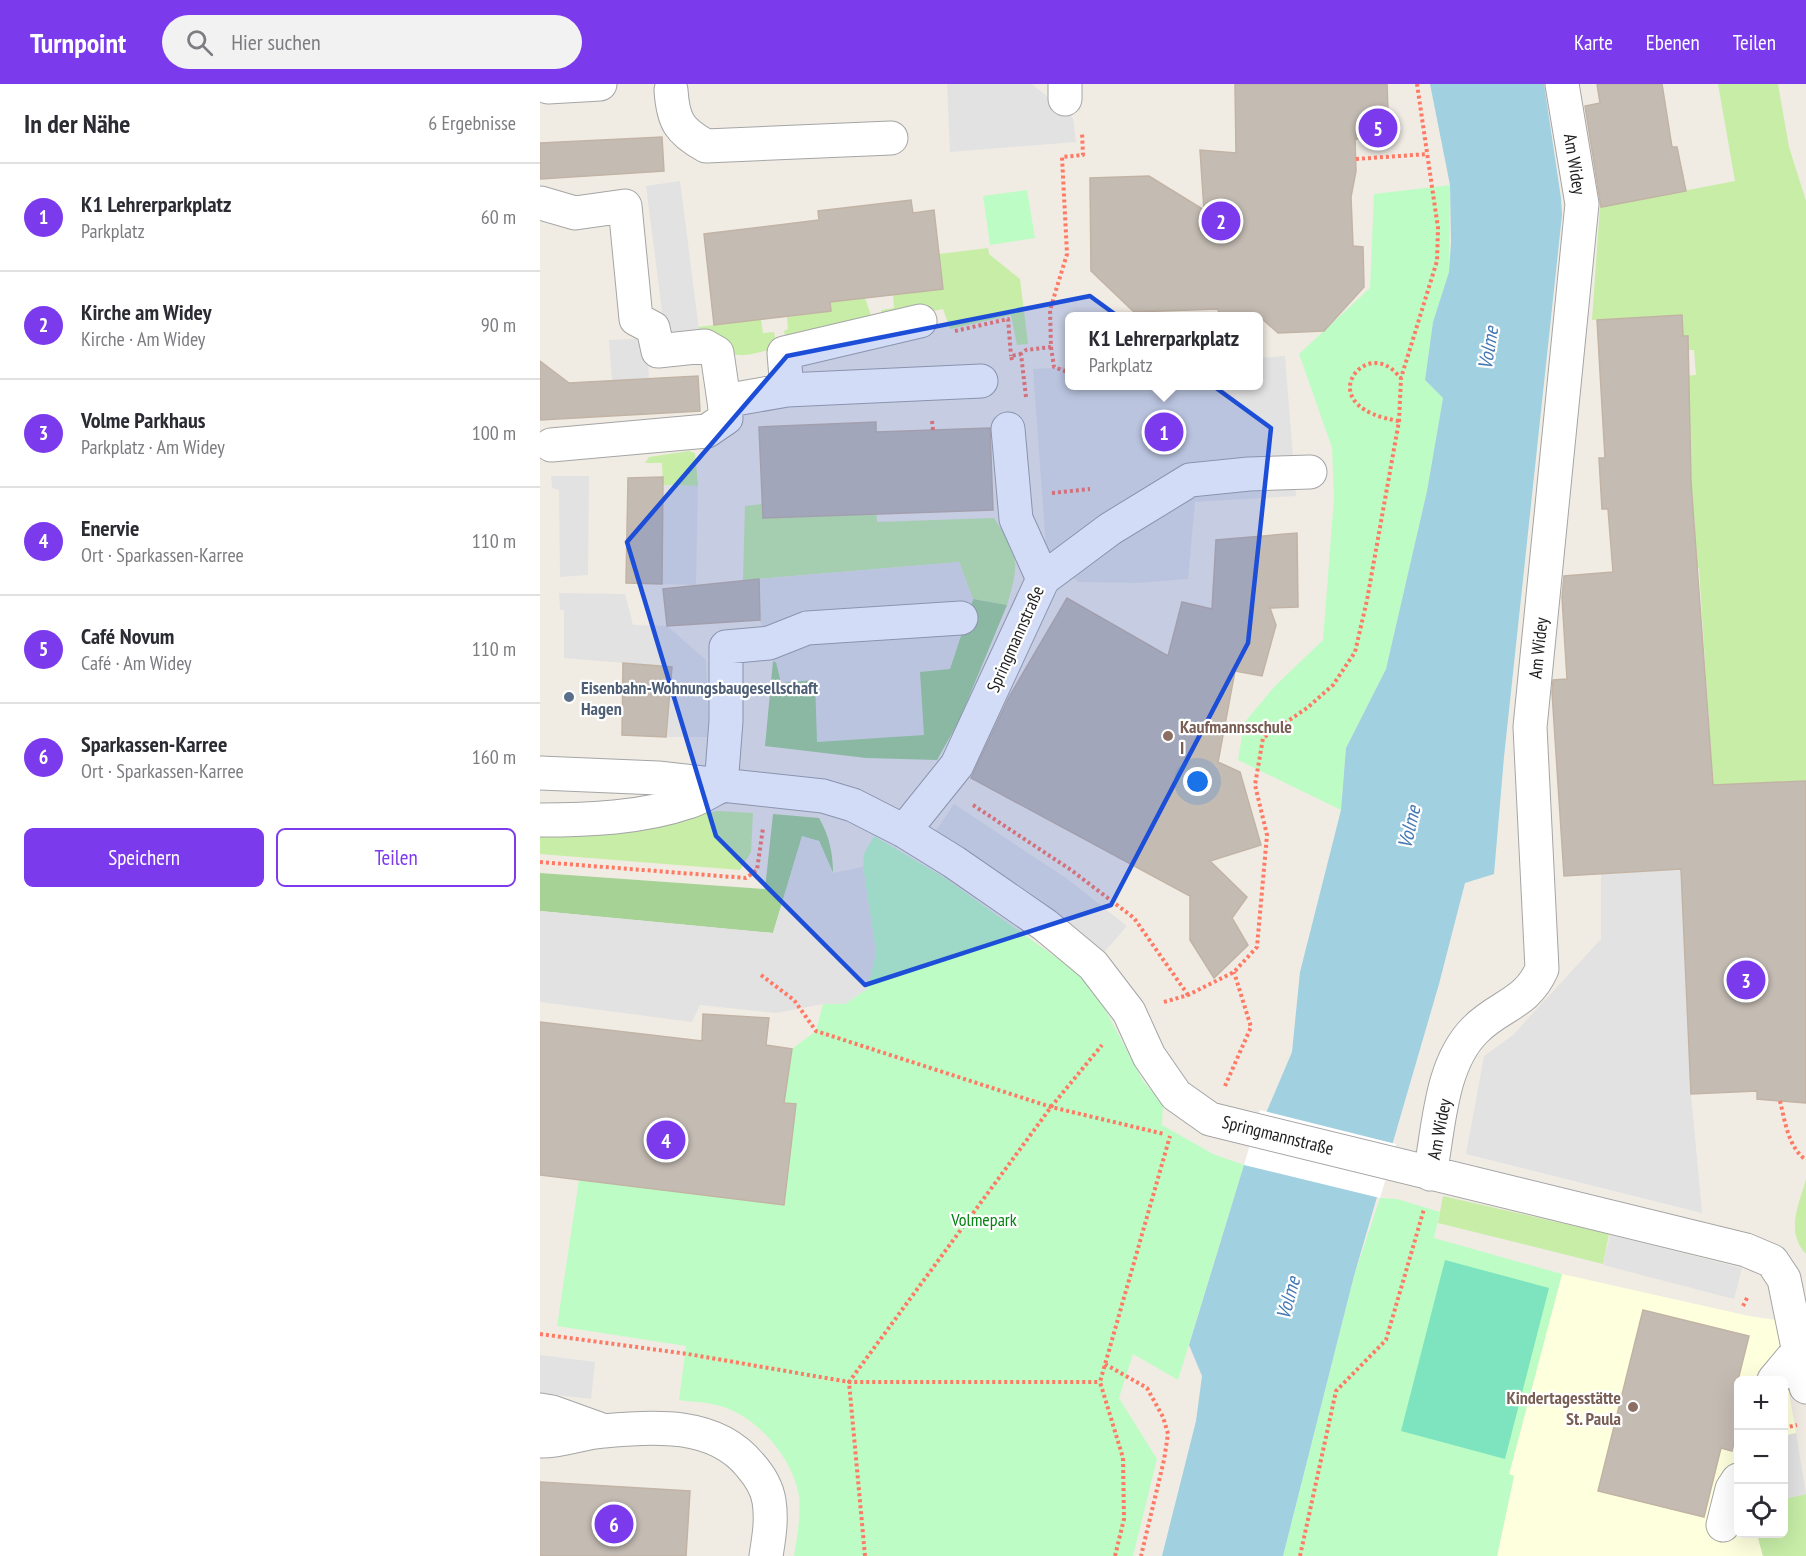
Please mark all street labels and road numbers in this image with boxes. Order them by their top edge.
street label: Am Widey [1559,132,1591,196]
street label: Springmannstraße [981,582,1049,696]
street label: Am Widey [1523,616,1553,680]
street label: Am Widey [1422,1096,1456,1161]
street label: Springmannstraße [1220,1110,1336,1160]

